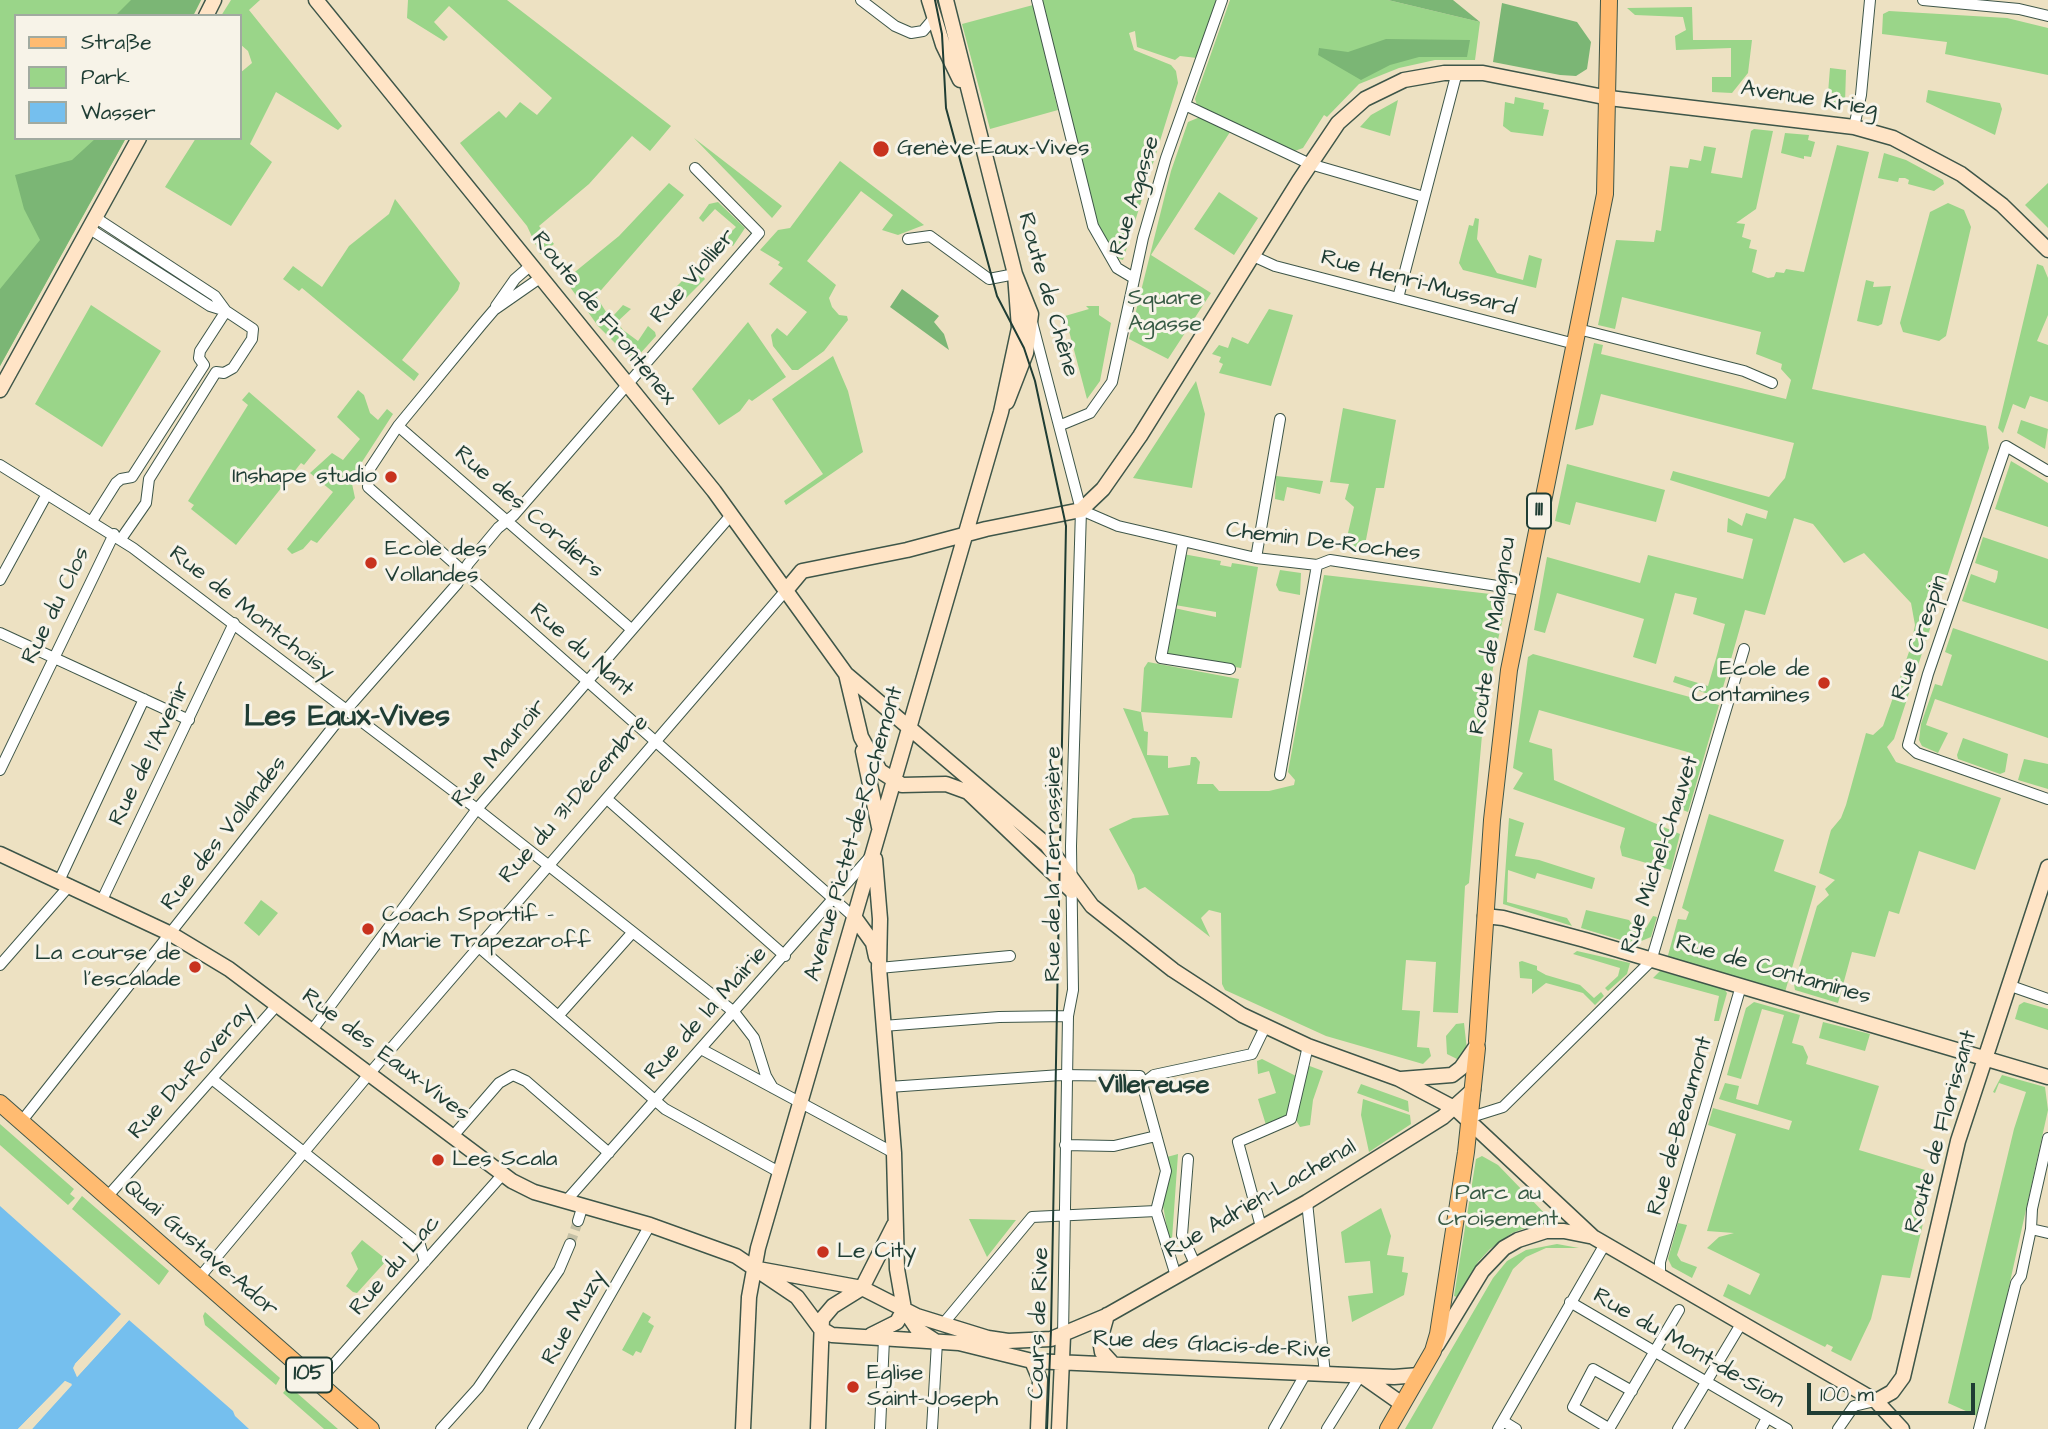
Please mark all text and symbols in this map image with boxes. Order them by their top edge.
legend [14,14,242,140]
text: Straße [81,28,152,57]
text: Park [81,63,130,92]
street label: Avenue Krieg [1739,76,1879,124]
text: Wasser [81,98,155,127]
street label: Rue Agasse [1105,133,1167,259]
place label: Genève-Eaux-Vives [897,135,1090,163]
marker: Genève-Eaux-Vives [871,139,891,159]
street label: Route de Chêne [1010,210,1084,380]
street label: Rue Viollier [645,224,743,330]
street label: Route de Frontenex [525,227,681,411]
street label: Rue Henri-Mussard [1317,245,1519,323]
park label: Square Agasse [1127,285,1203,339]
street label: Rue des Cordiers [448,441,608,585]
place label: Inshape studio [232,463,377,491]
marker: Inshape studio [383,469,399,485]
road number: 111 [1527,494,1551,528]
street label: Chemin De-Roches [1224,517,1422,569]
street label: Route de Malagnou [1465,535,1523,737]
place label: Ecole des Vollandes [385,536,487,590]
street label: Rue de Montchoisy [163,541,339,687]
street label: Rue du Clos [17,543,97,669]
marker: Ecole des Vollandes [363,555,379,571]
street label: Rue Crespin [1887,572,1955,704]
street label: Rue du Nant [523,598,639,704]
place label: Ecole de Contamines [1691,656,1810,710]
marker: Ecole de Contamines [1816,675,1832,691]
street label: Rue de l'Avenir [104,677,198,831]
street label: Avenue Pictet-de-Rochemont [800,683,910,985]
street label: Rue Maunoir [447,694,553,814]
district label: Les Eaux-Vives [244,701,450,737]
street label: Rue du 31-Décembre [494,710,656,890]
street label: Rue de la Terrassière [1040,746,1068,982]
street label: Rue des Vollandes [156,751,294,917]
street label: Rue Michel-Chauvet [1616,753,1706,957]
place label: Coach Sportif - Marie Trapezaroff [382,902,591,956]
marker: Coach Sportif - Marie Trapezaroff [360,921,376,937]
street label: Rue de Contamines [1672,930,1874,1012]
place label: La course de l'escalade [35,940,181,994]
street label: Rue de la Mairie [640,941,774,1087]
marker: La course de l'escalade [187,959,203,975]
street label: Rue des Eaux-Vives [295,984,475,1128]
street label: Rue Du-Roveray [123,998,261,1146]
street label: Route de Florissant [1900,1027,1984,1237]
street label: Rue de-Beaumont [1642,1033,1720,1219]
district label: Villereuse [1098,1071,1210,1103]
street label: Rue Adrien-Lachenal [1160,1134,1362,1266]
place label: Les Scala [452,1146,557,1174]
marker: Les Scala [430,1152,446,1168]
street label: Quai Gustave-Ador [117,1174,283,1324]
park label: Parc au Croisement [1438,1180,1558,1234]
street label: Rue du Lac [345,1210,447,1322]
place label: Le City [837,1238,916,1266]
marker: Le City [815,1244,831,1260]
street label: Cours de Rive [1024,1247,1056,1399]
street label: Rue Muzy [537,1266,613,1370]
street label: Rue du Mont-de-Sion [1587,1283,1789,1415]
street label: Rue des Glacis-de-Rive [1092,1326,1332,1366]
road number: 105 [286,1358,332,1392]
place label: Eglise Saint-Joseph [867,1360,998,1414]
scale bar [1810,1370,1978,1414]
marker: Eglise Saint-Joseph [845,1379,861,1395]
text: 100 m [1820,1380,1874,1409]

